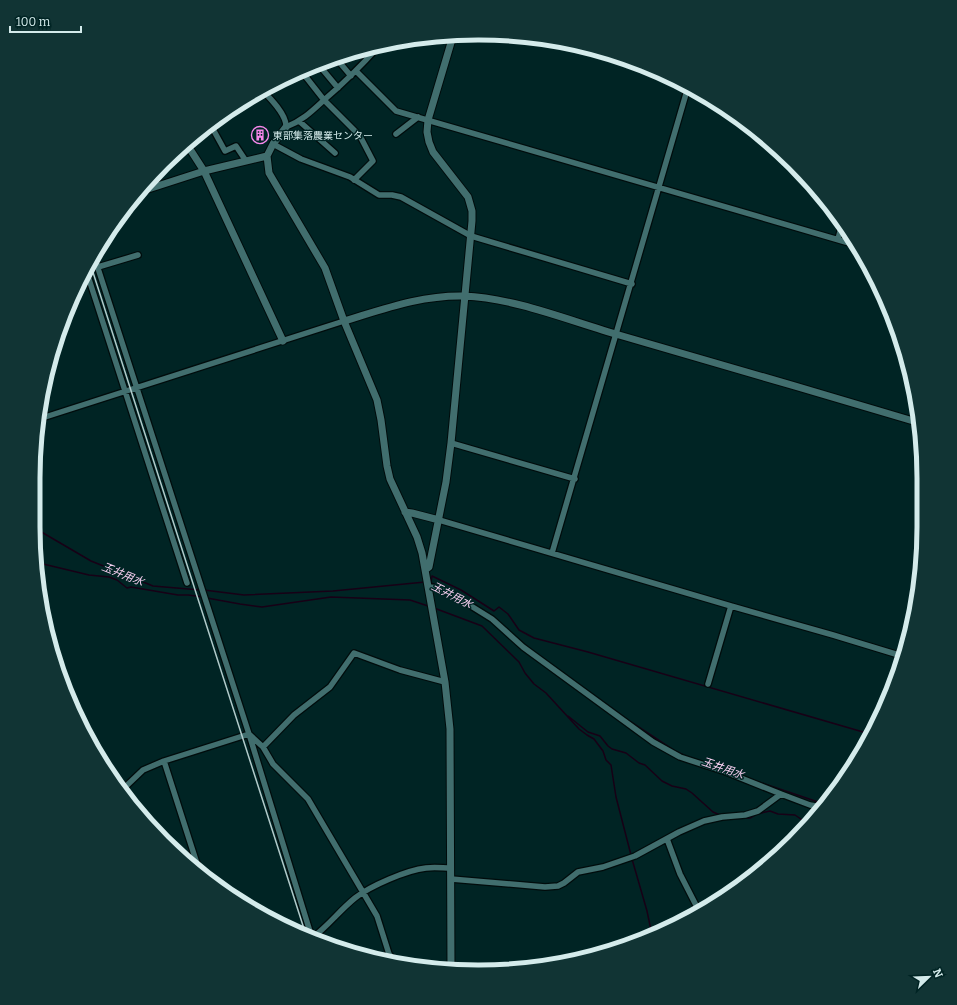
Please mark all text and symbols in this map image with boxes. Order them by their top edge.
scale bar [10,8,81,34]
text: 100 m [16,15,51,29]
building icon: 東部集落農業センター [250,125,270,145]
place label: 東部集落農業センター [273,130,373,142]
water label: 玉井用水 [100,560,147,589]
water label: 玉井用水 [429,580,475,612]
water label: 玉井用水 [700,755,747,782]
north arrow [909,957,949,997]
text: N [930,967,946,980]

